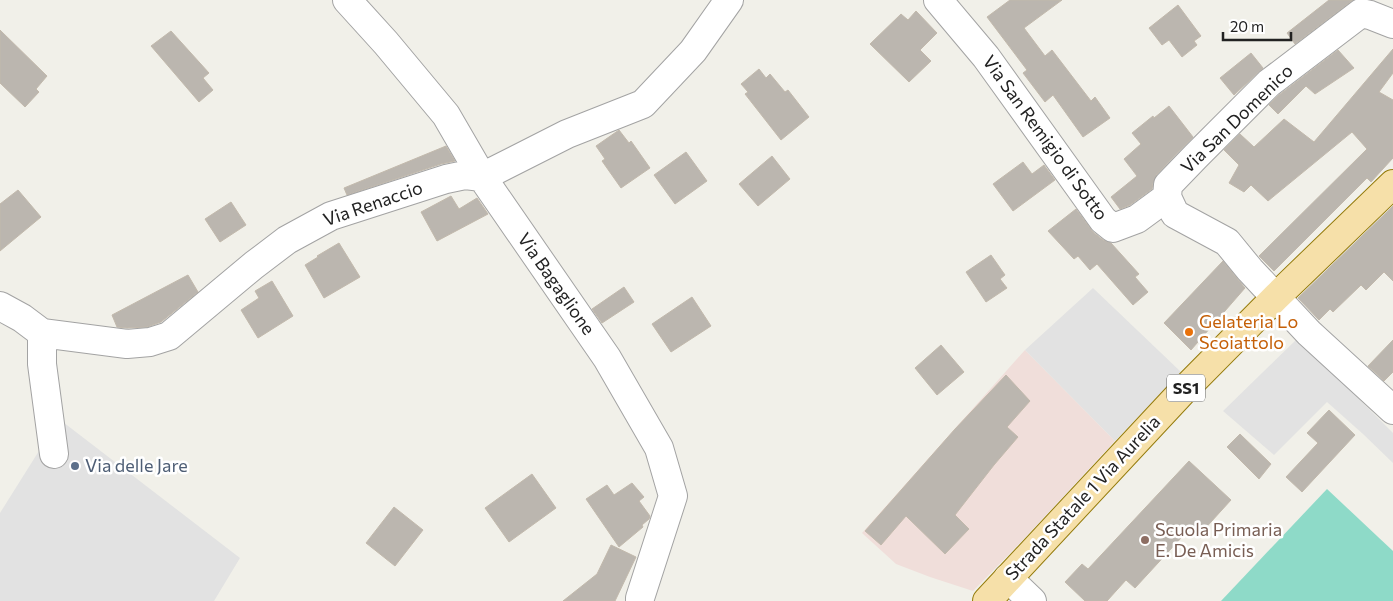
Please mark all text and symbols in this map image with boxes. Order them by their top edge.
scale bar [1223,10,1290,42]
text: 20 m [1230,17,1264,35]
street label: Via San Remigio di Sotto [979,51,1113,224]
street label: Via San Domenico [1176,59,1297,177]
street label: Via Renaccio [320,176,425,230]
street label: Via Bagaglione [514,228,600,339]
place label: Gelateria Lo Scoiattolo [1199,310,1298,353]
marker: Gelateria Lo Scoiattolo [1183,326,1195,338]
road number: SS1 [1167,374,1205,402]
street label: Strada Statale 1 Via Aurelia [1000,410,1164,584]
place label: Via delle Jare [85,454,188,476]
marker: Via delle Jare [69,460,81,472]
place label: Scuola Primaria E. De Amicis [1155,518,1282,561]
marker: Scuola Primaria E. De Amicis [1139,534,1151,546]

